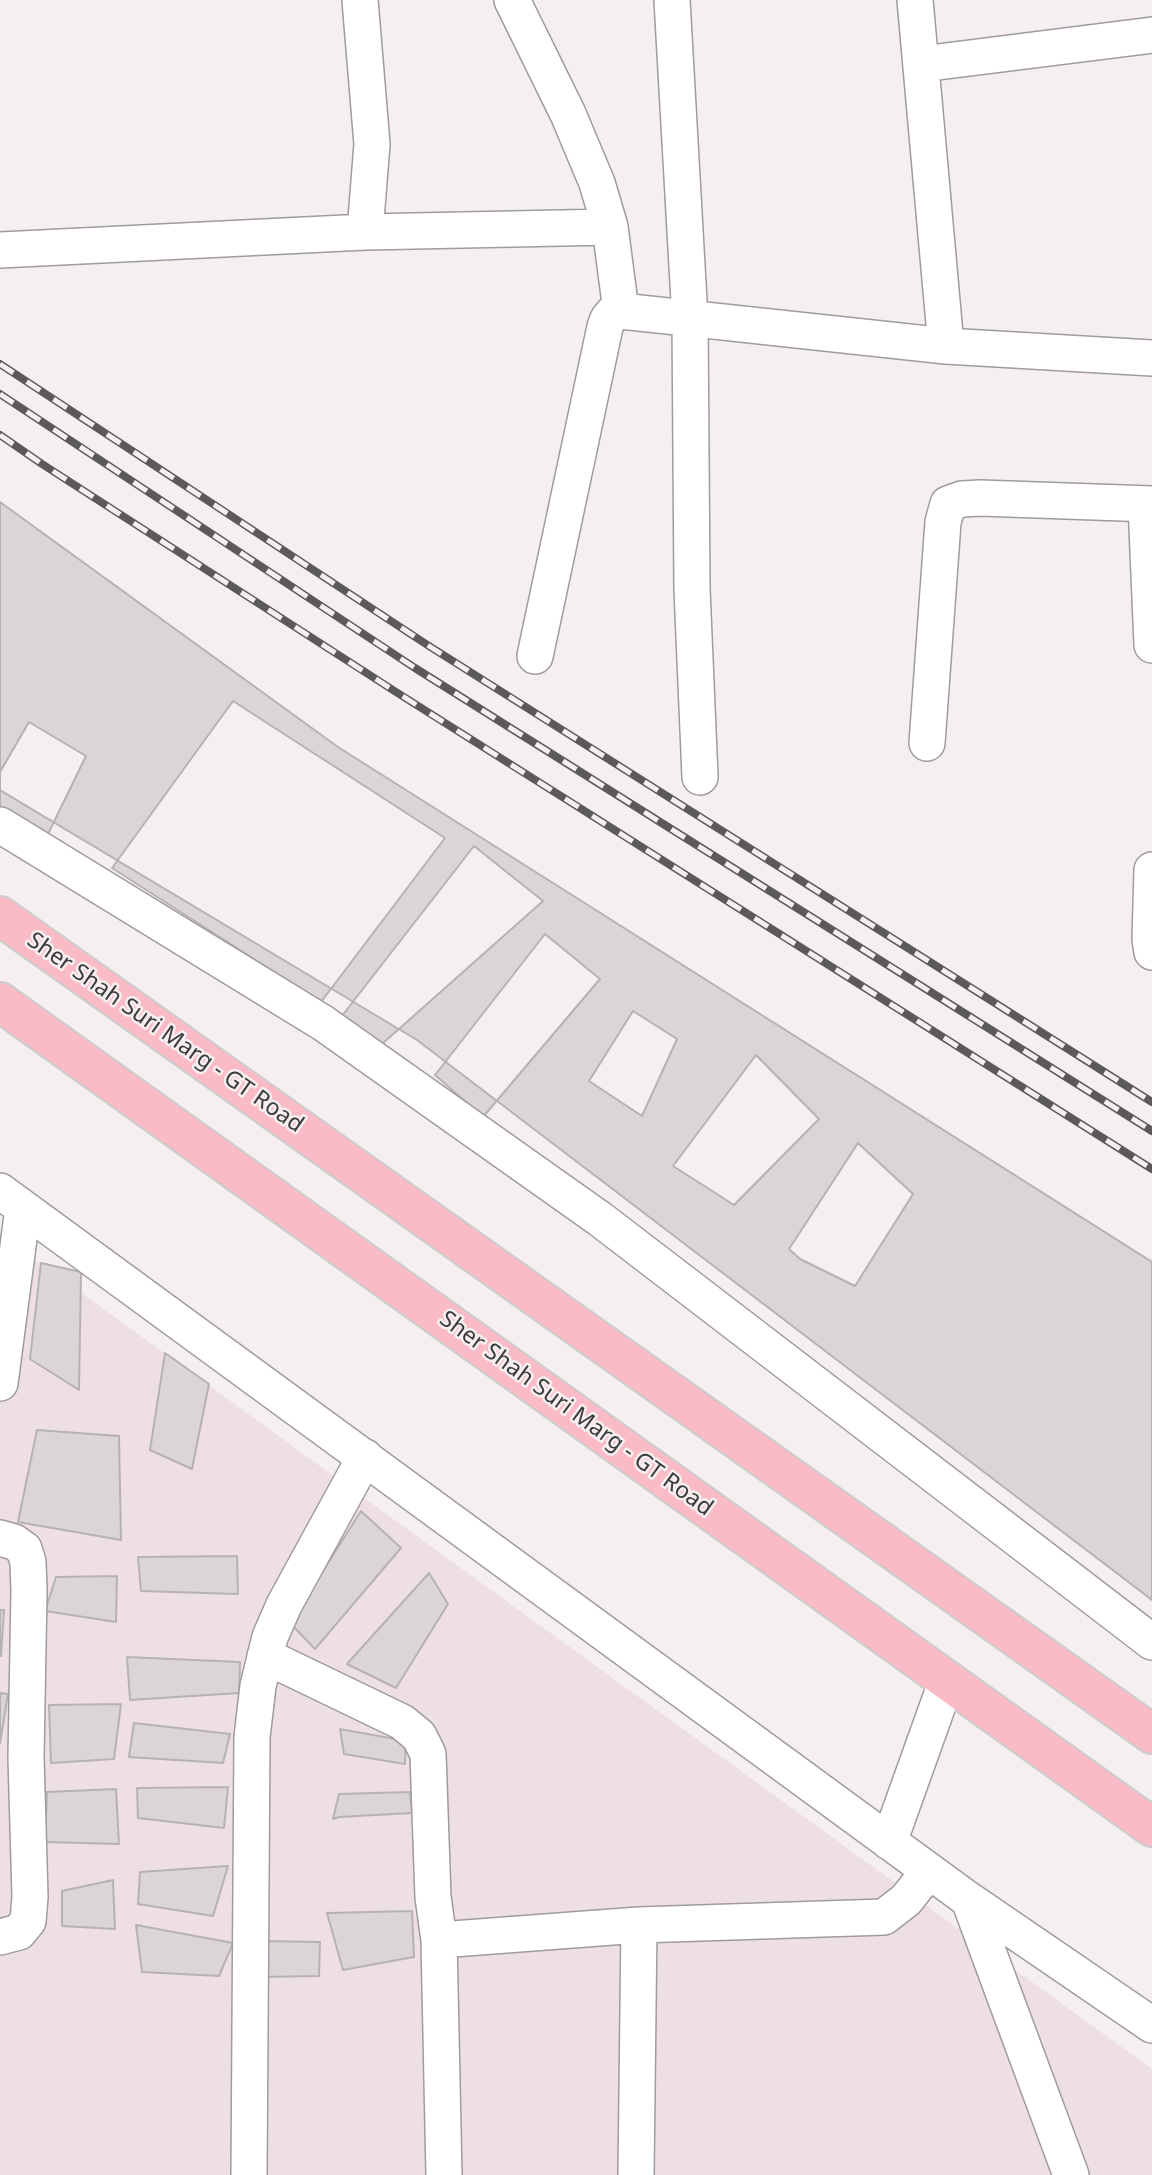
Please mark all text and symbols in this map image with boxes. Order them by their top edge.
street label: Sher Shah Suri Marg - GT Road [22,927,308,1139]
street label: Sher Shah Suri Marg - GT Road [434,1306,718,1522]

